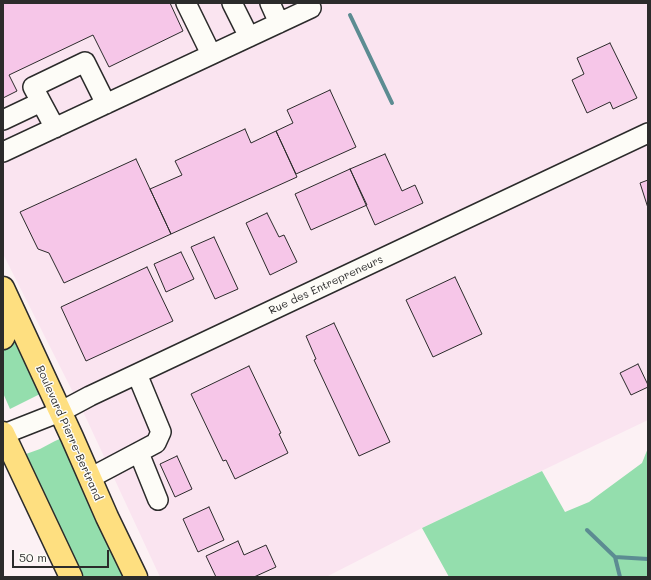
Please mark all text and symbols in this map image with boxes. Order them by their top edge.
street label: Rue des Entrepreneurs [267,253,385,317]
street label: Boulevard Pierre-Bertrand [33,363,105,503]
scale bar [14,542,111,568]
text: 50 m [19,549,47,565]

